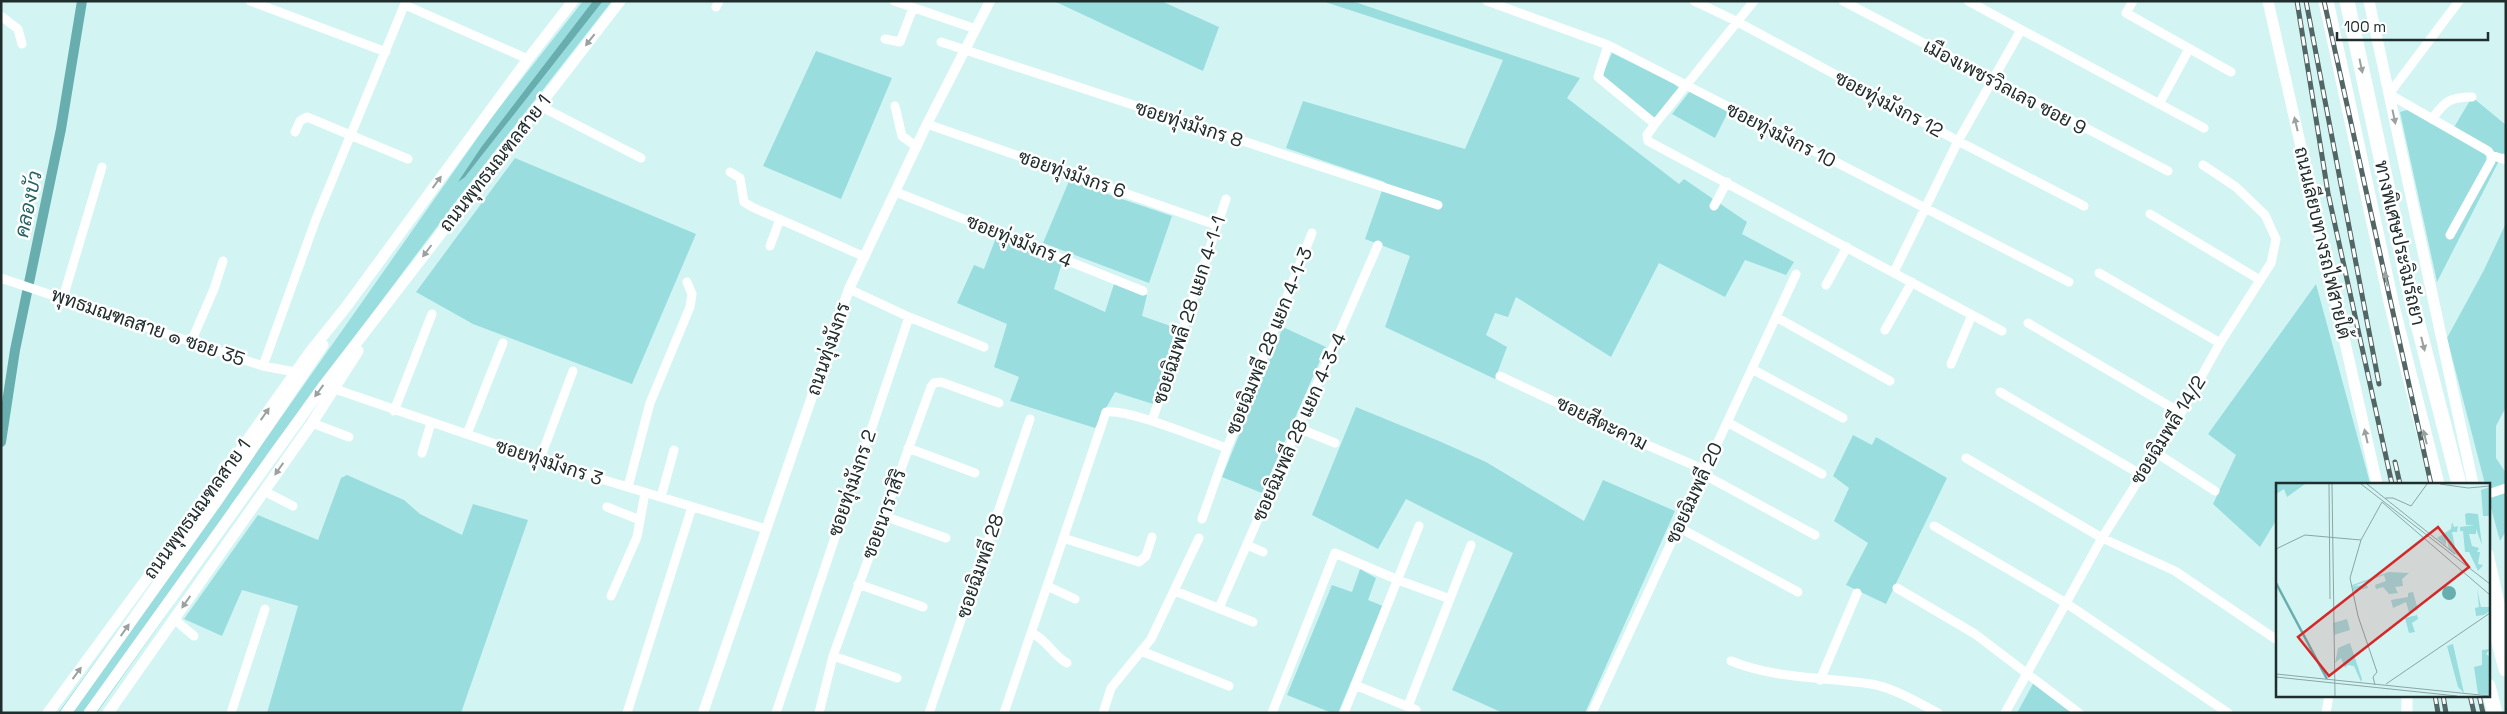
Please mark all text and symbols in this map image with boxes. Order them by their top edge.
scale bar [2337,10,2488,42]
text: 100 m [2344,17,2386,36]
one-way arrow [585,33,596,46]
street label: เมืองเพชรวิลเลจ ซอย 9 [1919,33,2091,141]
one-way arrow [2357,58,2365,74]
street label: ซอยทุ่งมังกร 12 [1830,65,1948,143]
street label: ถนนพุทธมณฑลสาย 1 [434,89,556,237]
street label: ซอยทุ่งมังกร 8 [1132,95,1246,153]
street label: ซอยทุ่งมังกร 10 [1722,97,1840,173]
one-way arrow [2390,110,2398,125]
one-way arrow [2292,117,2300,132]
street label: ซอยทุ่งมังกร 6 [1015,144,1129,204]
street label: ถนนเลียบทางรถไฟสายใต้ [2289,144,2357,342]
street label: ทางพิเศษประจิมรัถยา [2369,158,2431,328]
water label: คลองบัว [8,168,48,240]
one-way arrow [431,176,442,189]
street label: ซอยทุ่งมังกร 4 [962,208,1076,274]
street label: ซอยฉิมพลี 28 แยก 4-1-1 [1147,213,1231,407]
street label: ซอยฉิมพลี 28 แยก 4-1-3 [1220,243,1318,439]
one-way arrow [422,244,432,258]
one-way arrow [2382,271,2390,287]
street label: พุทธมณฑลสาย ๑ ซอย 35 [48,282,248,372]
street label: ถนนทุ่งมังกร [800,299,856,399]
street label: ซอยฉิมพลี 28 แยก 4-3-4 [1246,329,1352,525]
one-way arrow [2419,336,2427,352]
street label: ซอยฉิมพลี 14/2 [2125,371,2211,489]
one-way arrow [314,384,325,397]
street label: ซอยสีตะคาม [1552,390,1652,456]
one-way arrow [260,408,270,421]
street label: ซอยทุ่งมังกร 2 [822,426,882,540]
one-way arrow [2362,429,2370,444]
one-way arrow [2421,429,2429,444]
street label: ซอยทุ่งมังกร 3 [492,433,606,491]
street label: ถนนพุทธมณฑลสาย 1 [138,434,256,584]
street label: ซอยฉิมพลี 20 [1660,438,1728,548]
one-way arrow [274,463,284,476]
street label: ซอยนาราสิริ [856,466,912,562]
inset map [2276,483,2490,696]
street label: ซอยฉิมพลี 28 [950,510,1010,622]
one-way arrow [180,595,191,608]
one-way arrow [119,624,130,637]
one-way arrow [72,666,82,680]

